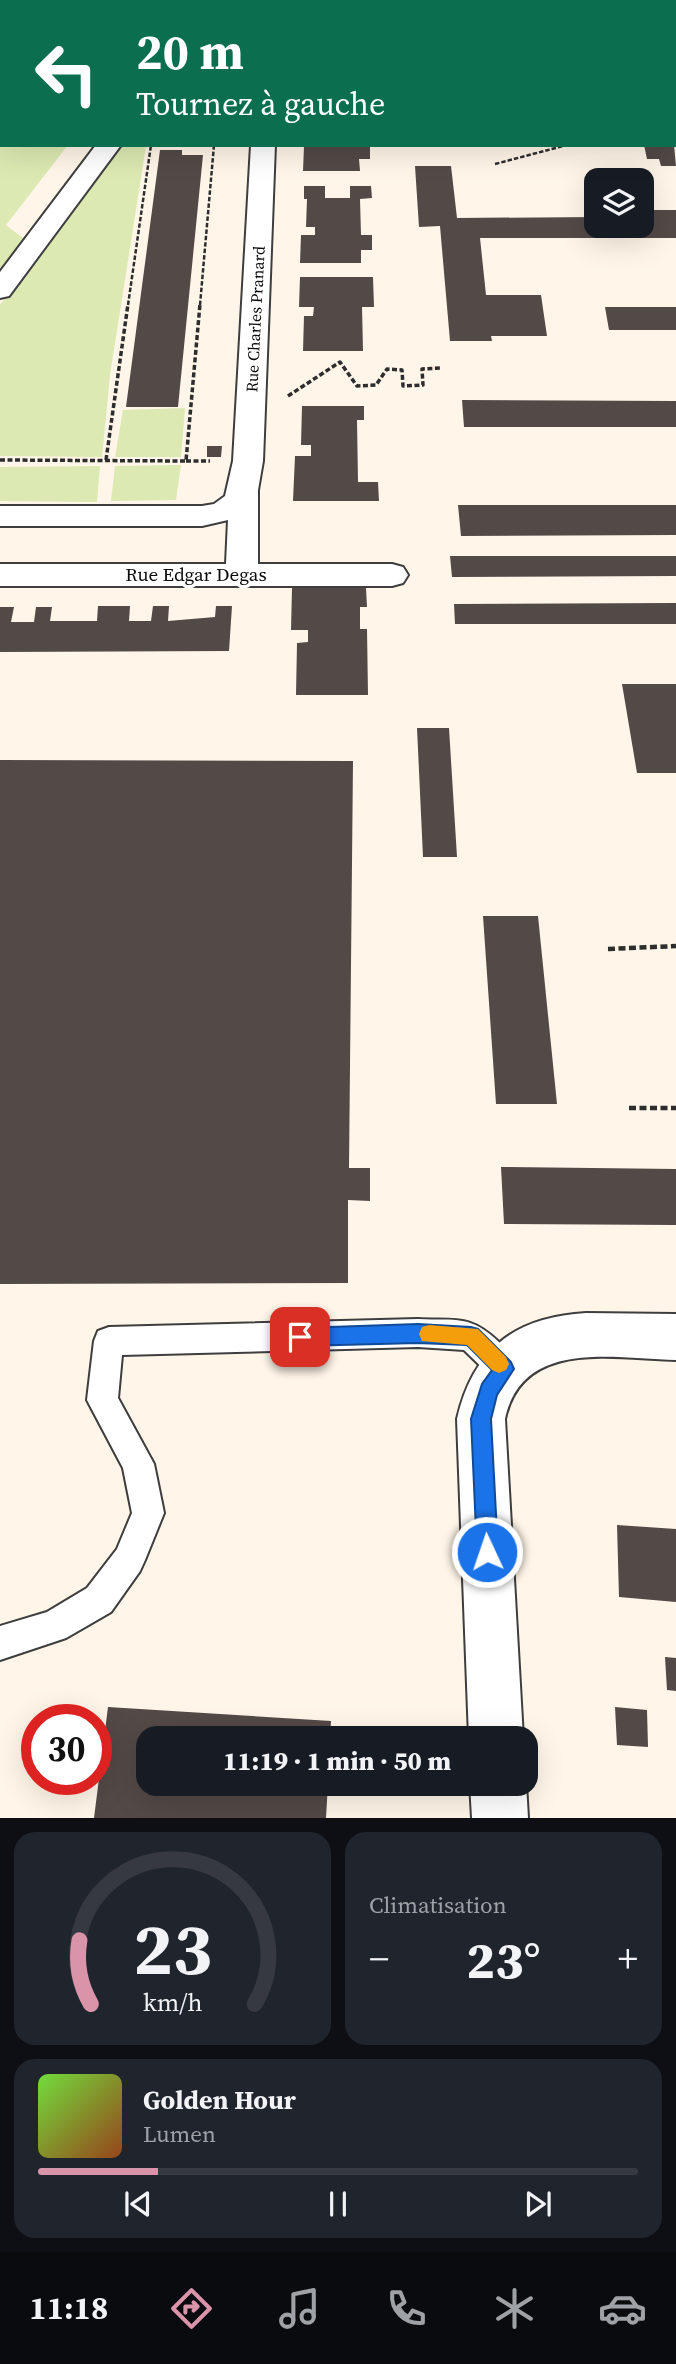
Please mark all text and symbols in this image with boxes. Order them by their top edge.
text: 20 m [136,18,244,85]
icon: left [21,28,112,119]
text: Tournez à gauche [136,82,385,126]
map controls [584,168,654,238]
button: layers [584,168,654,238]
street label: Rue Charles Pranard [240,245,270,393]
street label: Rue Edgar Degas [125,561,267,587]
pin [270,1307,330,1367]
icon: arrive [281,1318,319,1356]
position arrow [450,1515,524,1589]
speed limit sign: 30 [21,1704,112,1795]
text: 11:19 · 1 min · 50 m [223,1743,451,1779]
text: Climatisation [369,1889,507,1921]
text: 23 [133,1900,212,1999]
text: 23° [466,1924,541,1995]
text: − [369,1933,389,1985]
text: + [618,1933,638,1985]
text: km/h [143,1985,202,2019]
text: Golden Hour [143,2082,296,2118]
text: Lumen [143,2118,216,2150]
icon: previous [119,2185,157,2223]
icon: pause [319,2185,357,2223]
icon: next [519,2185,557,2223]
icon: directions [167,2284,216,2333]
icon: music [275,2284,324,2333]
icon: phone [382,2284,431,2333]
icon: climate [490,2284,539,2333]
icon: car [598,2284,647,2333]
text: 11:18 [29,2286,108,2330]

